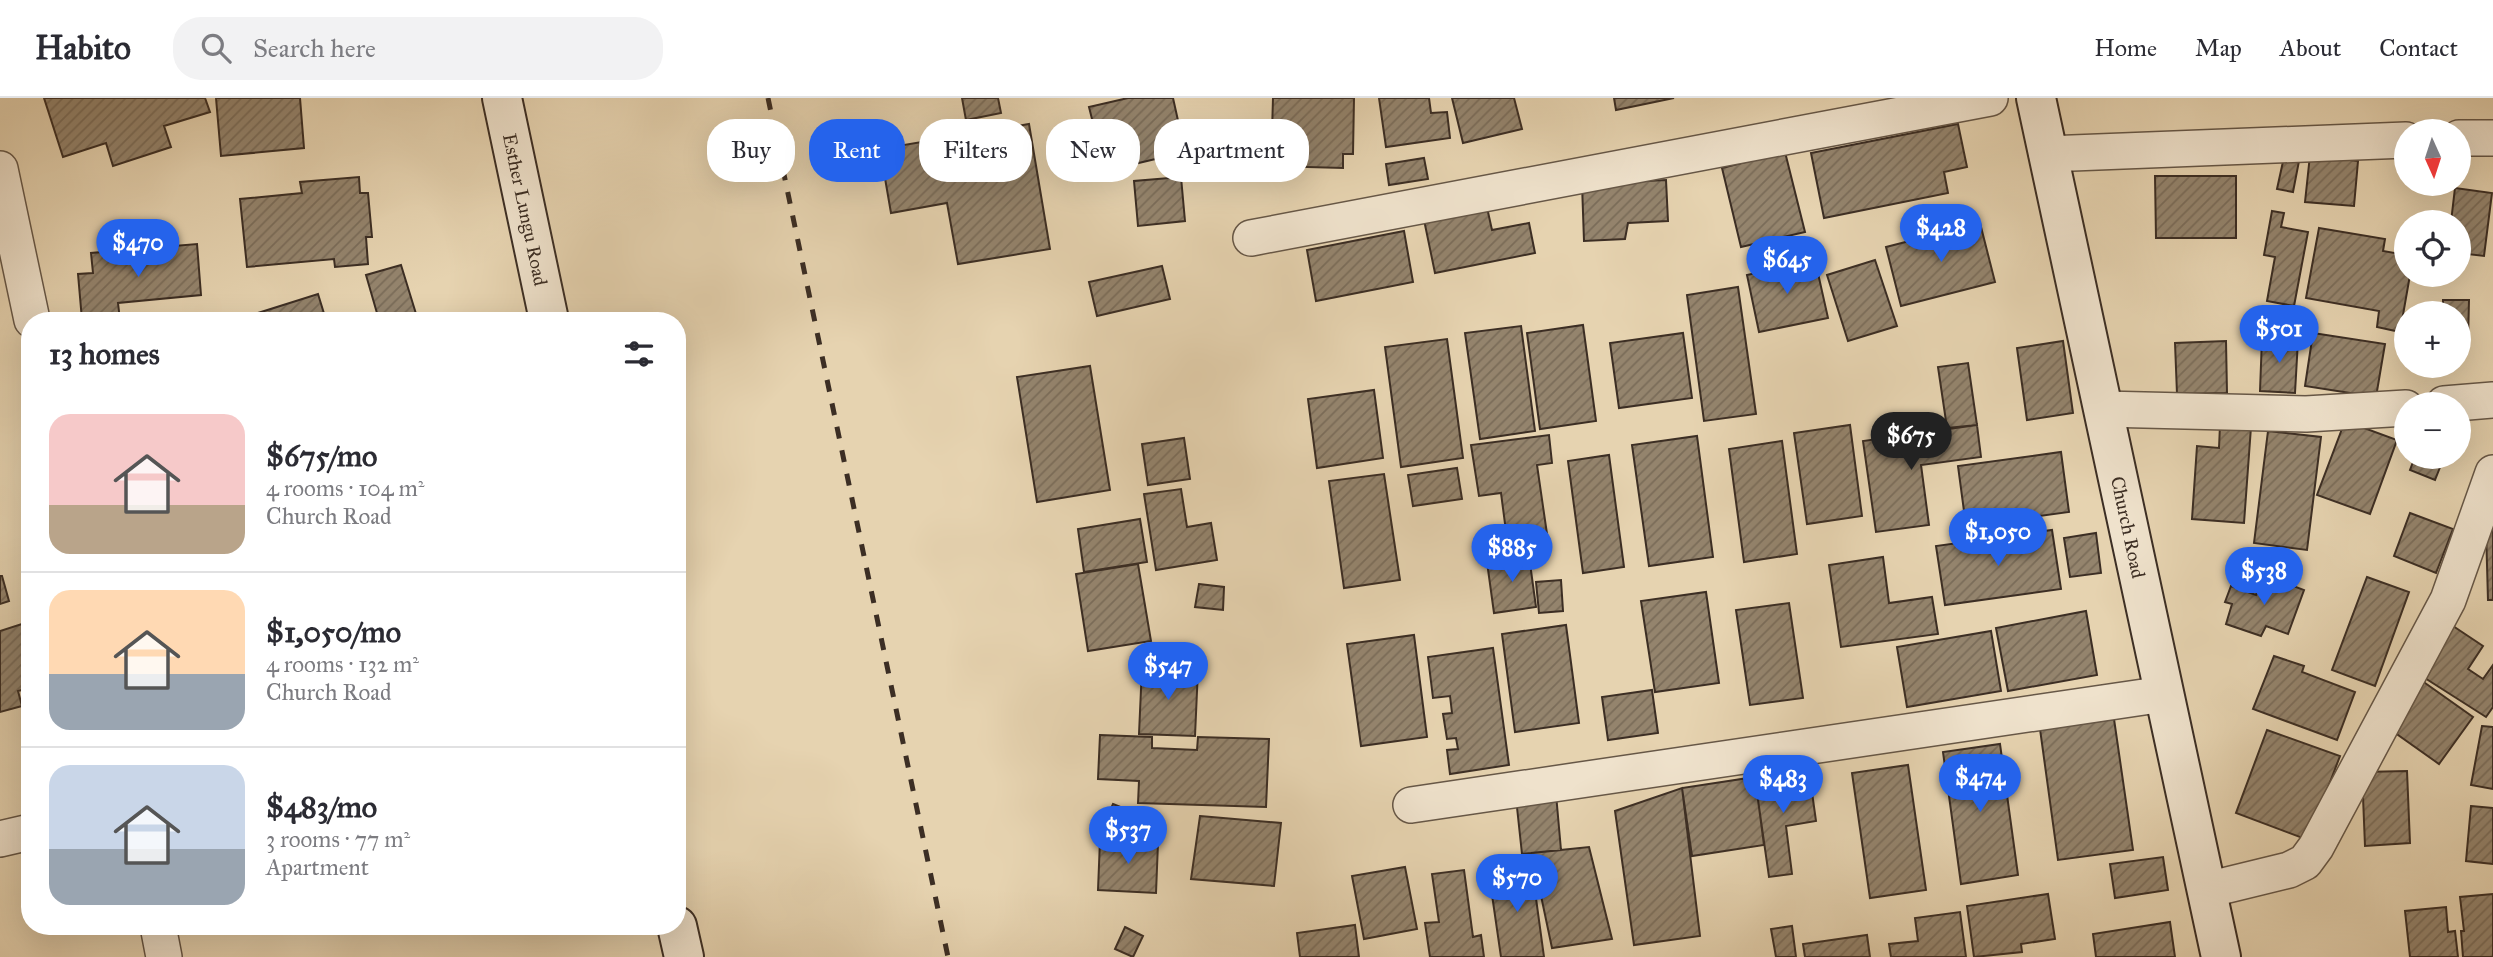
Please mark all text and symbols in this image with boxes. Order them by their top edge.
search box [173,17,663,80]
text: Habito [35,28,131,68]
icon: search [197,29,235,67]
text: Search here [253,32,376,64]
text: Home [2094,33,2157,63]
text: Map [2195,33,2242,63]
text: About [2280,33,2341,63]
text: Contact [2379,33,2458,63]
chip: Buy [707,119,795,182]
chip: Rent [809,119,905,182]
chip: Filters [919,119,1032,182]
chip: New [1046,119,1140,182]
chip: Apartment [1154,119,1309,182]
north arrow [2394,119,2471,196]
map controls [2394,119,2471,469]
street label: Esther Lungu Road [498,131,553,288]
pin: $428 [1900,204,1982,264]
button: locate [2394,210,2471,287]
text: $428 [1916,213,1966,241]
pin: $470 [97,220,179,279]
text: $470 [112,228,164,256]
pin: $645 [1746,236,1828,296]
text: $645 [1762,245,1812,273]
button: + [2394,301,2471,378]
pin: $501 [2238,306,2320,365]
text: $501 [2256,314,2302,342]
icon: filters [620,335,658,373]
text: 13 homes [49,336,160,372]
button: − [2394,392,2471,469]
pin: $675 [1870,412,1952,472]
text: $675 [1887,421,1935,449]
text: $675/mo [266,438,377,474]
icon: home [105,442,189,526]
text: 4 rooms · 104 m² [266,474,425,502]
street label: Church Road [2106,474,2150,581]
text: Church Road [266,502,392,530]
pin: $1,050 [1941,508,2055,568]
text: $1,050 [1965,517,2031,545]
pin: $885 [1471,524,1553,584]
text: $885 [1488,533,1536,561]
pin: $538 [2223,547,2305,607]
text: $538 [2241,556,2287,584]
text: $1,050/mo [266,614,401,650]
icon: home [105,618,189,702]
pin: $547 [1127,642,1209,702]
text: 4 rooms · 132 m² [266,650,419,678]
text: $547 [1144,651,1192,679]
text: Church Road [266,678,392,706]
pin: $474 [1939,754,2021,814]
pin: $483 [1742,756,1824,815]
text: $474 [1955,763,2005,791]
text: $483 [1759,764,1807,792]
text: $483/mo [266,789,377,825]
icon: home [105,793,189,877]
pin: $537 [1087,806,1169,866]
text: $537 [1105,815,1151,843]
text: 3 rooms · 77 m² [266,825,410,853]
text: Apartment [266,853,369,881]
pin: $570 [1476,854,1558,914]
text: $570 [1492,863,1542,891]

